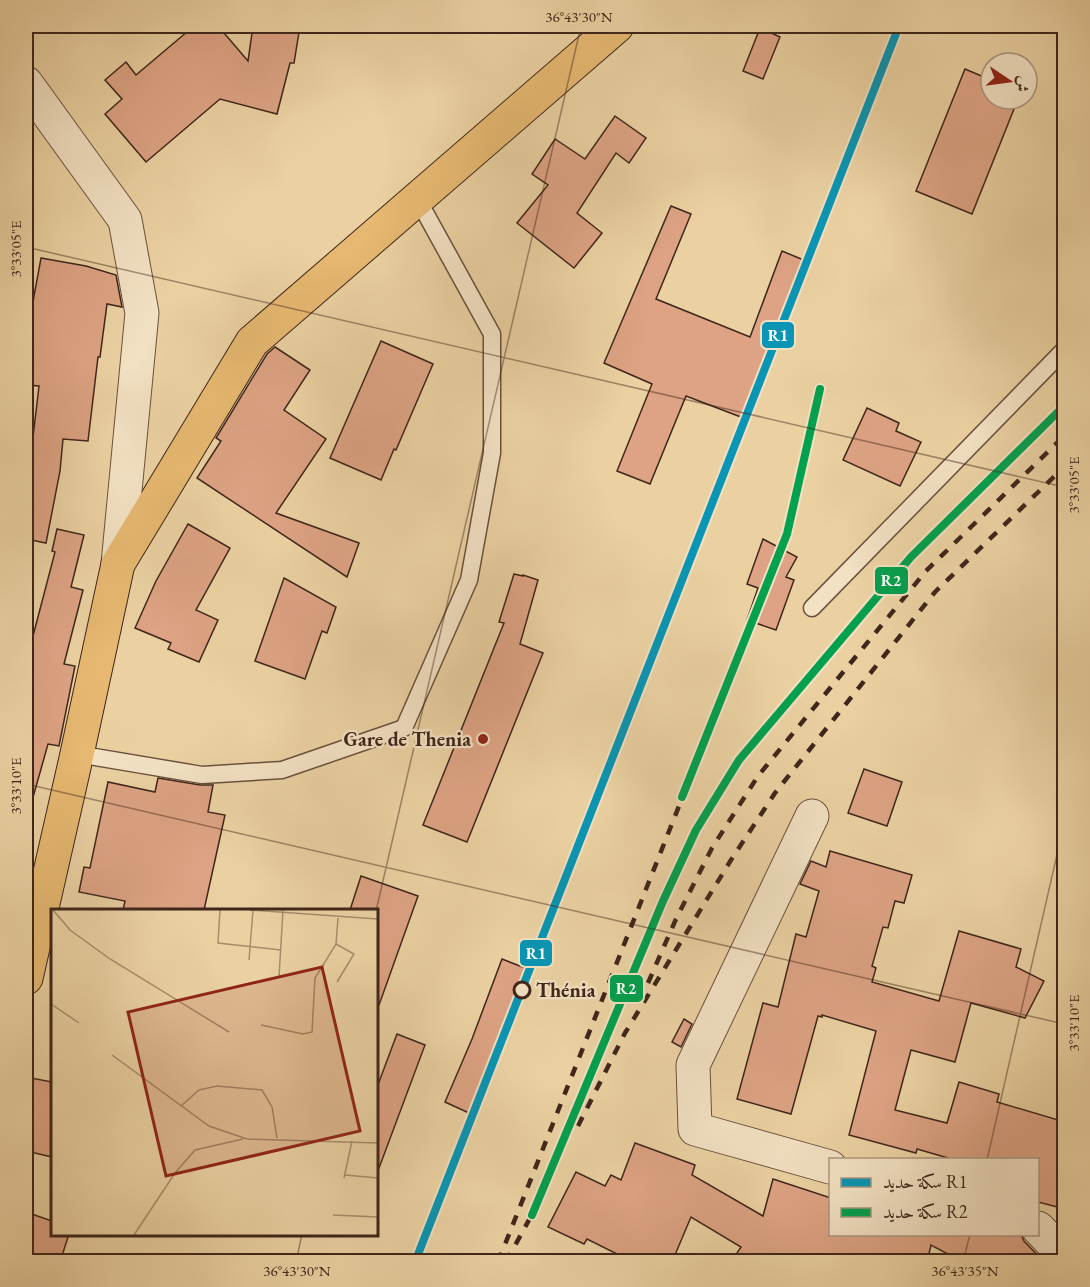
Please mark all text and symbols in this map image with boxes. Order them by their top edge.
text: 36°43'30"N [545,7,613,26]
north arrow [979,51,1039,111]
text: ش [1011,74,1035,94]
text: 3°33'05"E [6,220,25,277]
line badge: R1 [761,321,795,349]
text: R1 [768,325,788,346]
text: 3°33'05"E [1064,456,1083,513]
line badge: R2 [874,566,909,595]
text: R2 [881,570,902,591]
place label: Gare de Thenia [344,726,471,752]
marker: Gare de Thenia [476,732,490,746]
text: 3°33'10"E [6,757,25,814]
inset map [51,909,378,1236]
line badge: R1 [519,939,553,967]
text: R1 [526,943,546,964]
line badge: R2 [609,974,644,1003]
place label: Thénia [536,977,596,1003]
text: R2 [616,978,637,999]
marker: Thénia [513,981,531,999]
text: 3°33'10"E [1064,994,1083,1051]
legend [829,1158,1039,1236]
text: سكة حديد R1 [883,1170,967,1193]
text: سكة حديد R2 [883,1200,968,1223]
text: 36°43'30"N [263,1261,331,1280]
text: 36°43'35"N [931,1261,999,1280]

